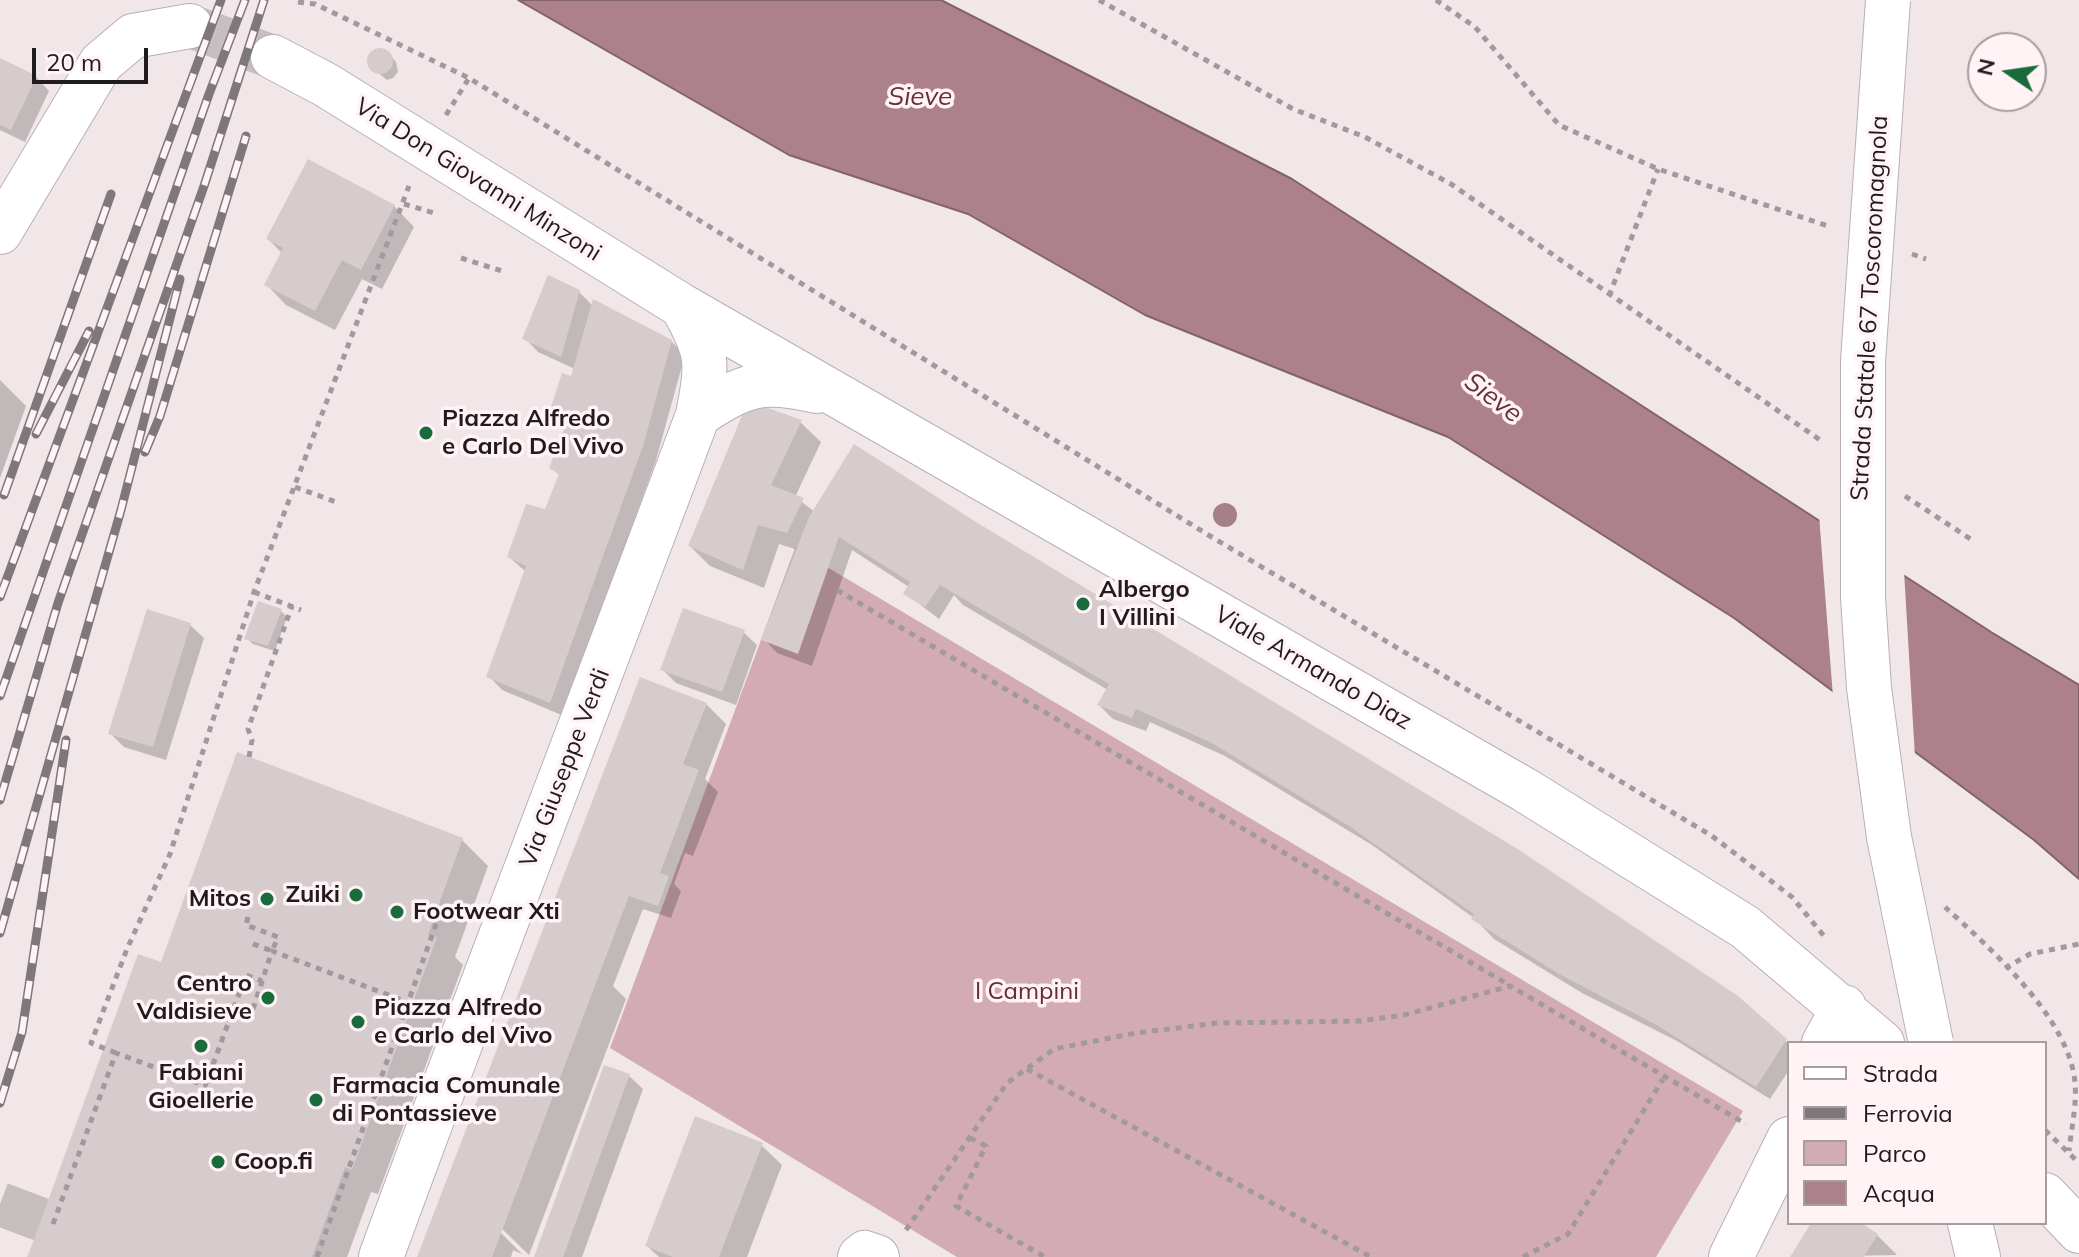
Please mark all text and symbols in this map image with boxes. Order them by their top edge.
scale bar [36,32,152,82]
north arrow [1967,32,2047,112]
text: 20 m [46,47,102,77]
text: N [1970,56,2001,78]
water label: Sieve [888,81,952,113]
street label: Via Don Giovanni Minzoni [350,92,606,268]
street label: Strada Statale 67 Toscoromagnola [1846,115,1894,501]
water label: Sieve [1458,366,1528,430]
place label: Piazza Alfredo e Carlo Del Vivo [442,405,624,461]
marker: Piazza Alfredo e Carlo Del Vivo [417,424,435,442]
place label: Albergo I Villini [1099,576,1190,632]
marker: Albergo I Villini [1074,595,1092,613]
street label: Viale Armando Diaz [1209,600,1417,736]
street label: Via Giuseppe Verdi [514,665,616,871]
place label: Zuiki [286,881,340,909]
place label: Mitos [189,885,251,913]
marker: Zuiki [347,886,365,904]
marker: Mitos [258,890,276,908]
place label: Footwear Xti [413,898,560,926]
marker: Footwear Xti [388,903,406,921]
place label: Centro Valdisieve [137,970,252,1026]
park label: I Campini [975,978,1079,1006]
marker: Centro Valdisieve [259,989,277,1007]
place label: Piazza Alfredo e Carlo del Vivo [374,994,553,1050]
marker: Piazza Alfredo e Carlo del Vivo [349,1013,367,1031]
marker: Fabiani Gioellerie [192,1037,210,1055]
legend [1787,1041,2047,1225]
text: Strada [1863,1058,1938,1088]
place label: Fabiani Gioellerie [148,1059,254,1115]
place label: Farmacia Comunale di Pontassieve [332,1072,560,1128]
marker: Farmacia Comunale di Pontassieve [307,1091,325,1109]
text: Ferrovia [1863,1098,1953,1128]
text: Parco [1863,1138,1926,1168]
place label: Coop.fi [234,1148,313,1176]
marker: Coop.fi [209,1153,227,1171]
text: Acqua [1863,1178,1935,1208]

